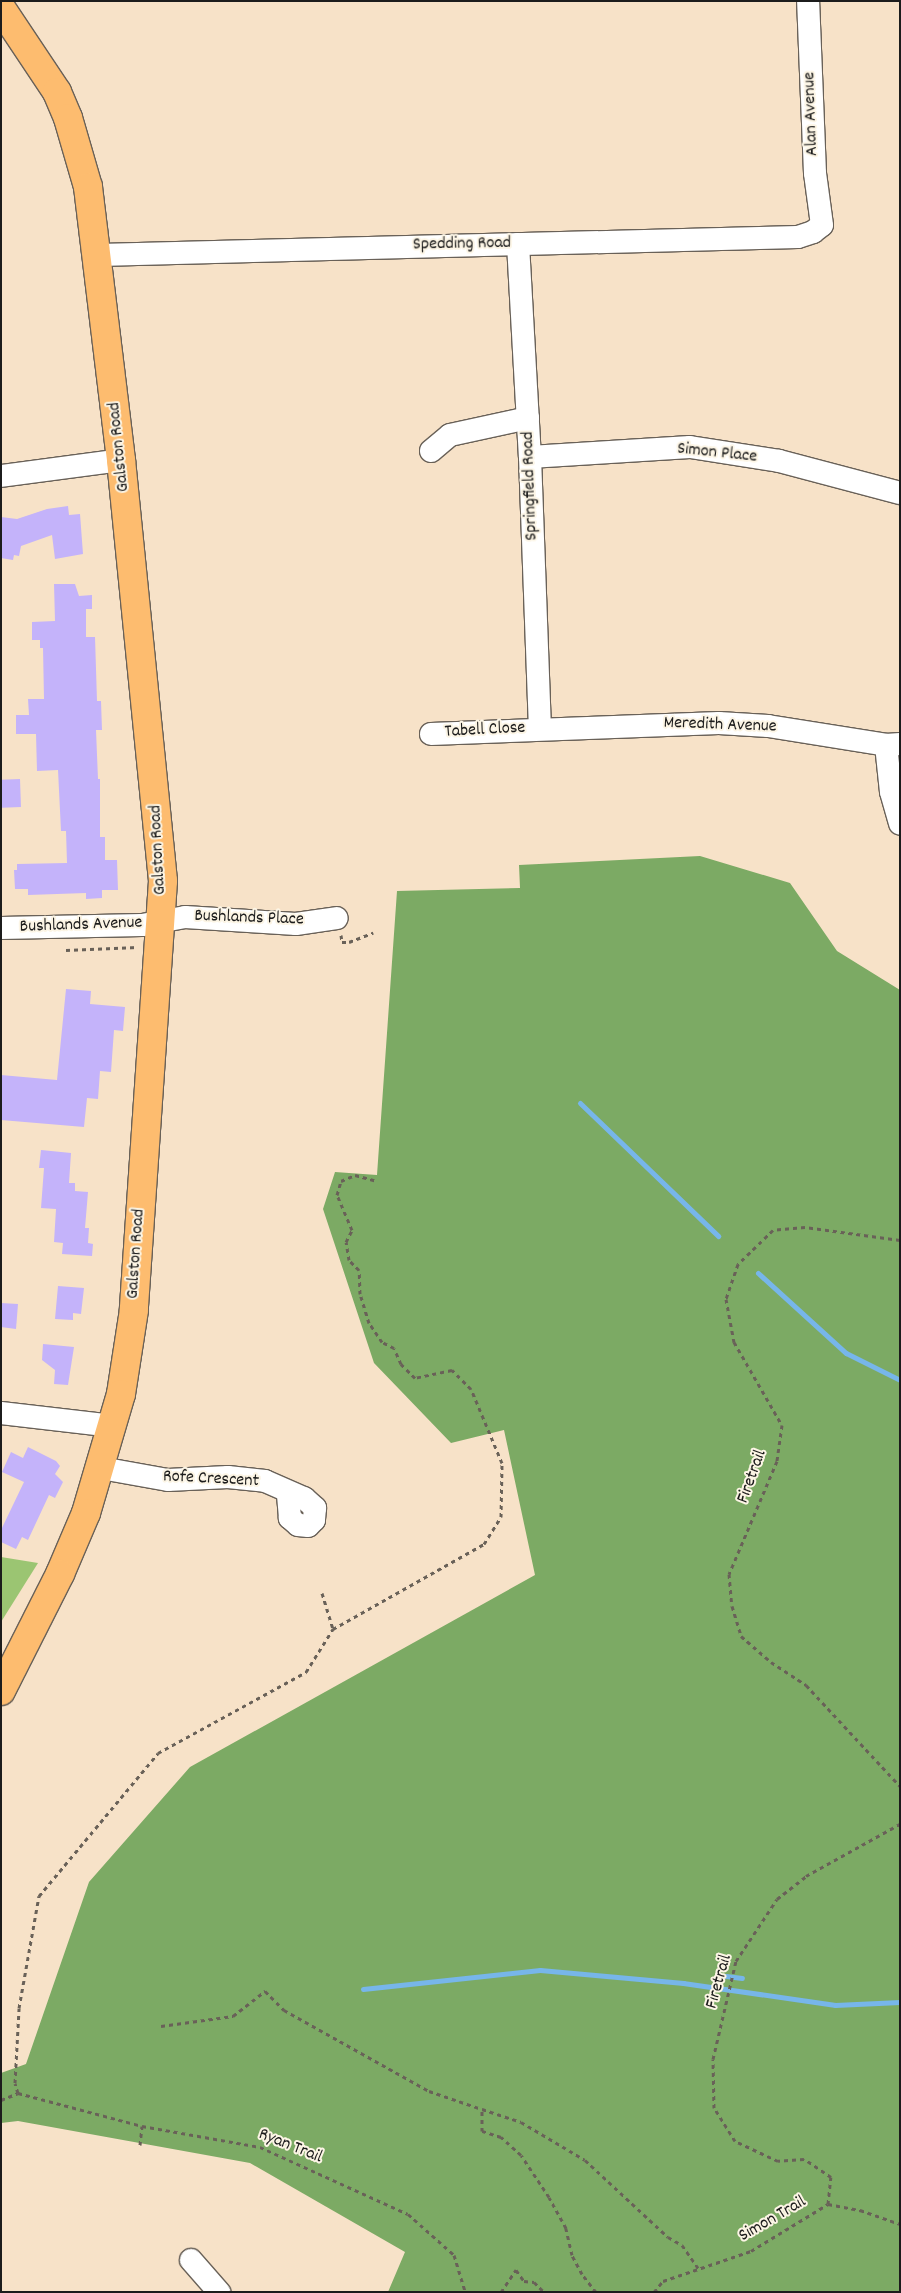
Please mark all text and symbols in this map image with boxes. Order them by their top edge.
street label: Alan Avenue [800,72,824,156]
street label: Spedding Road [413,233,511,257]
street label: Galston Road [105,401,135,493]
street label: Springfield Road [518,431,544,541]
street label: Simon Place [676,439,758,469]
street label: Meredith Avenue [663,713,777,739]
street label: Tabell Close [444,718,526,744]
street label: Galston Road [146,804,172,896]
street label: Bushlands Place [194,906,304,932]
street label: Bushlands Avenue [19,913,143,939]
street label: Galston Road [123,1208,151,1300]
street label: Firetrail [733,1447,773,1507]
street label: Rofe Crescent [162,1467,260,1493]
street label: Firetrail [702,1952,738,2012]
street label: Ryan Trail [255,2124,325,2170]
street label: Simon Trail [736,2192,810,2248]

